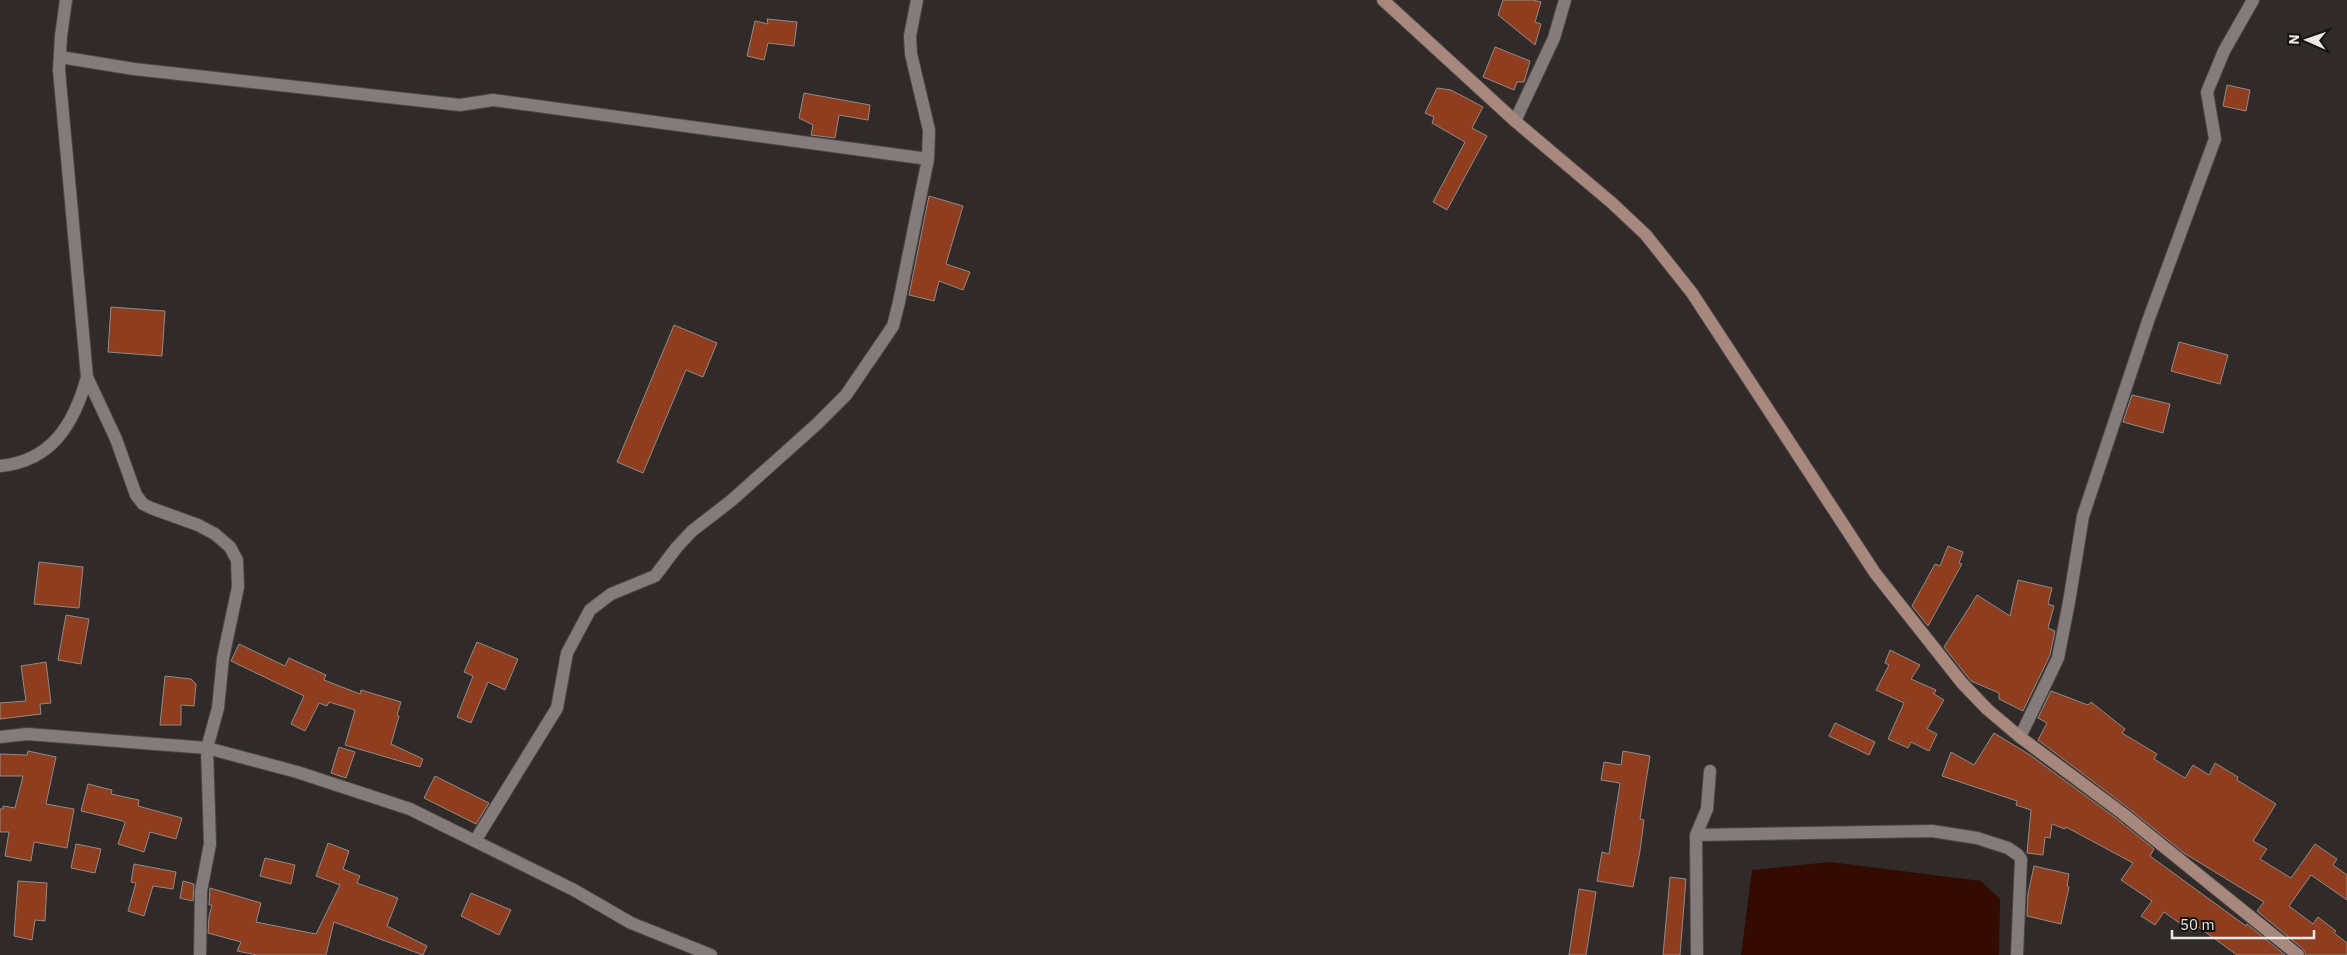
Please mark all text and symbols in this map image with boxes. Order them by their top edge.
north arrow [2282,15,2332,65]
text: N [2285,34,2303,45]
scale bar [2172,908,2314,940]
text: 50 m [2180,915,2215,934]

